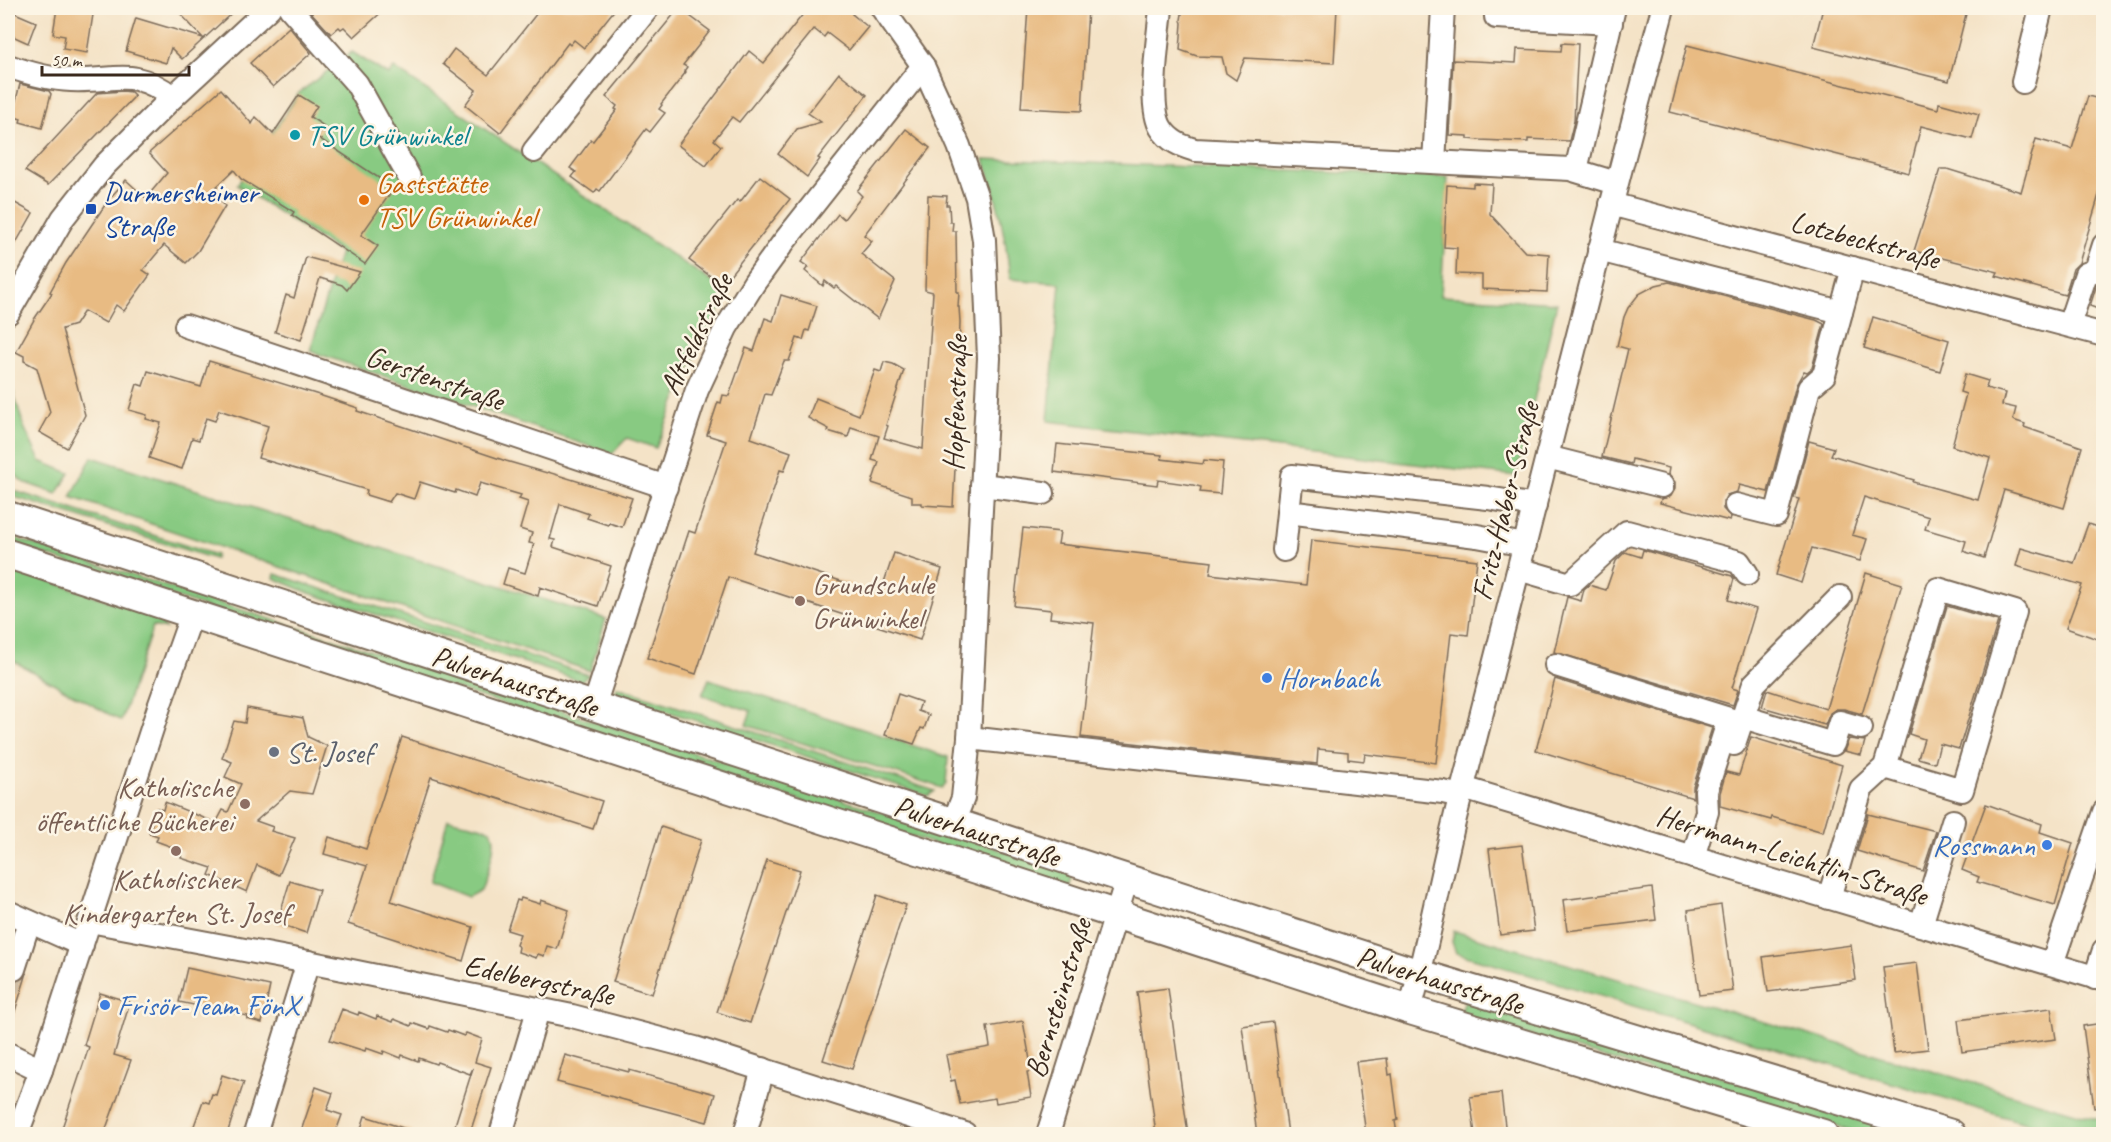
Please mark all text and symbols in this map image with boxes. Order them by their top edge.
scale bar [42,39,189,77]
text: 50 m [51,49,84,71]
place label: TSV Grünwinkel [307,116,472,154]
marker: TSV Grünwinkel [288,128,302,142]
place label: Gaststätte TSV Grünwinkel [376,164,541,236]
place label: Durmersheimer Straße [103,173,261,245]
marker: Gaststätte TSV Grünwinkel [357,193,371,207]
marker: Durmersheimer Straße [84,202,98,216]
street label: Lotzbeckstraße [1787,202,1946,279]
street label: Altfeldstraße [650,265,743,401]
street label: Hopfenstraße [934,332,976,471]
street label: Gerstenstraße [361,337,511,420]
street label: Fritz-Haber-Straße [1462,396,1549,604]
place label: Grundschule Grünwinkel [812,565,936,637]
marker: Grundschule Grünwinkel [793,594,807,608]
street label: Pulverhausstraße [427,636,605,726]
place label: Hornbach [1279,659,1382,697]
marker: Hornbach [1260,671,1274,685]
place label: St. Josef [286,733,379,771]
marker: St. Josef [267,745,281,759]
place label: Katholische öffentliche Bücherei [35,768,236,840]
street label: Pulverhausstraße [889,786,1067,876]
street label: Herrmann-Leichtlin-Straße [1652,796,1934,915]
marker: Katholische öffentliche Bücherei [238,797,252,811]
place label: Rossmann [1932,826,2035,864]
marker: Rossmann [2040,838,2054,852]
marker: Katholischer Kindergarten St. Josef [169,844,183,858]
place label: Katholischer Kindergarten St. Josef [63,860,296,932]
street label: Bernsteinstraße [1016,912,1101,1082]
street label: Pulverhausstraße [1352,937,1530,1024]
street label: Edelbergstraße [461,946,619,1015]
place label: Frisör-Team FönX [117,986,303,1024]
marker: Frisör-Team FönX [98,998,112,1012]

